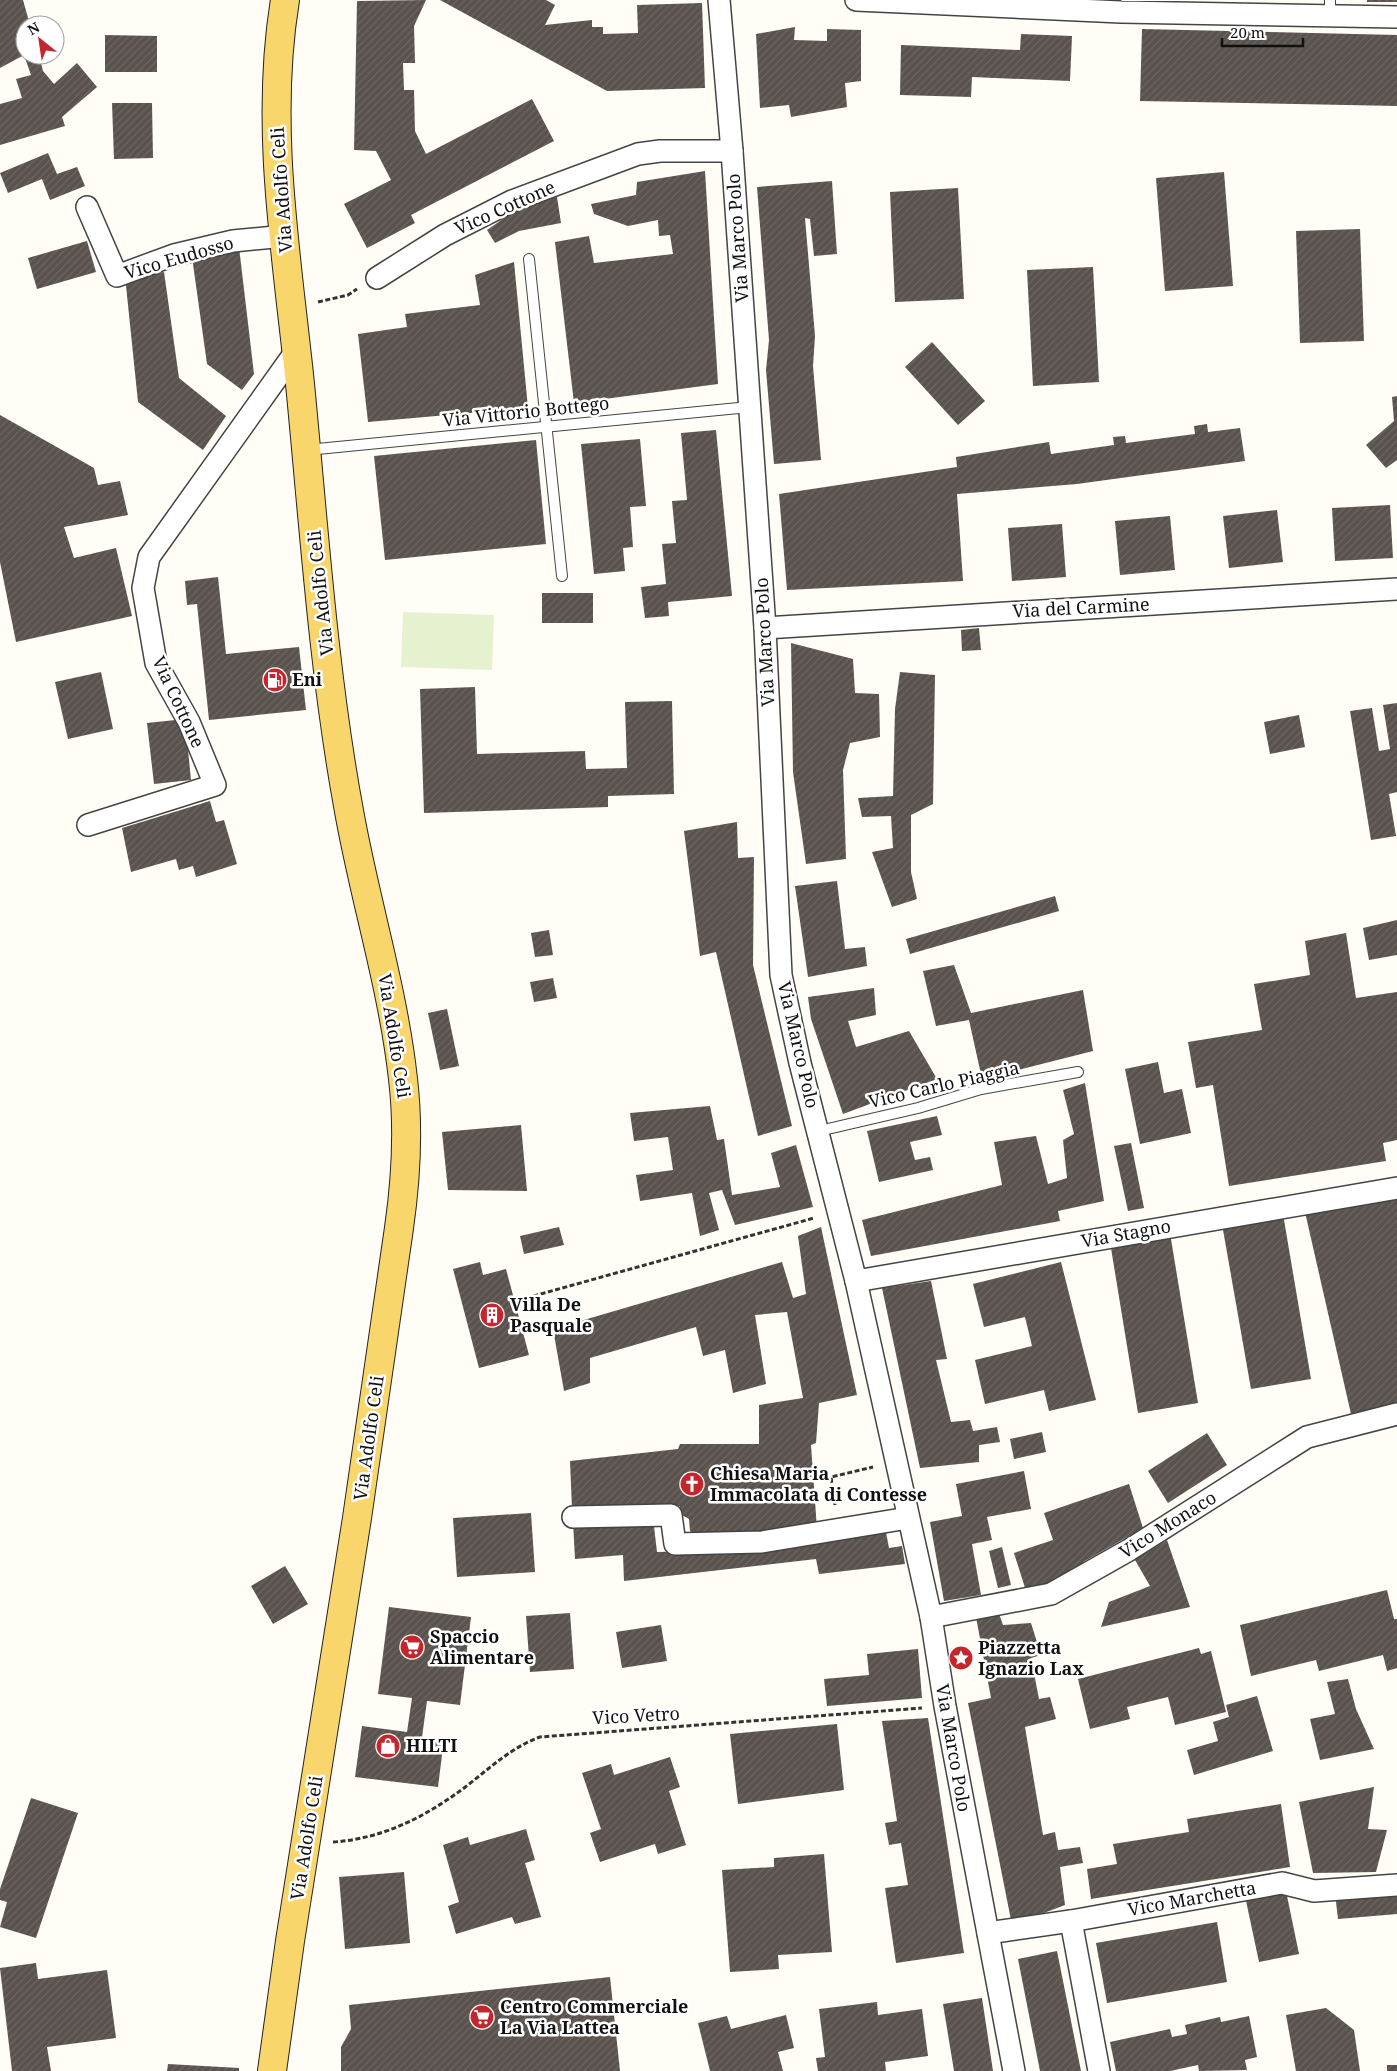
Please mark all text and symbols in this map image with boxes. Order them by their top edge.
north arrow [15,15,65,65]
scale bar [1222,15,1303,47]
text: N [24,17,43,39]
text: 20 m [1230,22,1265,42]
street label: Via Adolfo Celi [265,126,297,254]
street label: Via Marco Polo [721,173,753,303]
street label: Vico Cottone [451,174,559,240]
street label: Vico Eudosso [121,230,236,284]
street label: Via Vittorio Bottego [441,390,610,432]
street label: Via Adolfo Celi [301,529,339,657]
street label: Via Marco Polo [749,577,779,707]
street label: Via del Carmine [1012,591,1150,623]
street label: Via Cottone [147,652,211,751]
fuel station icon: Eni [262,667,288,693]
place label: Eni [292,667,323,691]
street label: Via Adolfo Celi [373,972,417,1100]
street label: Via Marco Polo [773,979,825,1111]
street label: Vico Carlo Piaggia [866,1055,1022,1113]
street label: Via Stagno [1079,1213,1173,1253]
place label: Villa De Pasquale [510,1292,592,1337]
building icon: Villa De Pasquale [479,1302,505,1328]
street label: Via Adolfo Celi [347,1374,389,1502]
place label: Chiesa Maria Immacolata di Contesse [710,1461,927,1506]
church icon: Chiesa Maria Immacolata di Contesse [679,1471,705,1497]
street label: Vico Monaco [1114,1485,1221,1563]
place label: Spaccio Alimentare [430,1624,534,1669]
supermarket icon: Spaccio Alimentare [399,1634,425,1660]
place label: Piazzetta Ignazio Lax [978,1635,1084,1680]
place icon: Piazzetta Ignazio Lax [948,1645,974,1671]
street label: Via Marco Polo [931,1682,977,1814]
street label: Vico Vetro [592,1701,680,1729]
shop icon: HILTI [375,1733,401,1759]
place label: HILTI [406,1733,457,1757]
street label: Via Adolfo Celi [284,1774,328,1902]
street label: Vico Marchetta [1126,1875,1258,1921]
place label: Centro Commerciale La Via Lattea [500,1994,688,2039]
supermarket icon: Centro Commerciale La Via Lattea [469,2004,495,2030]

